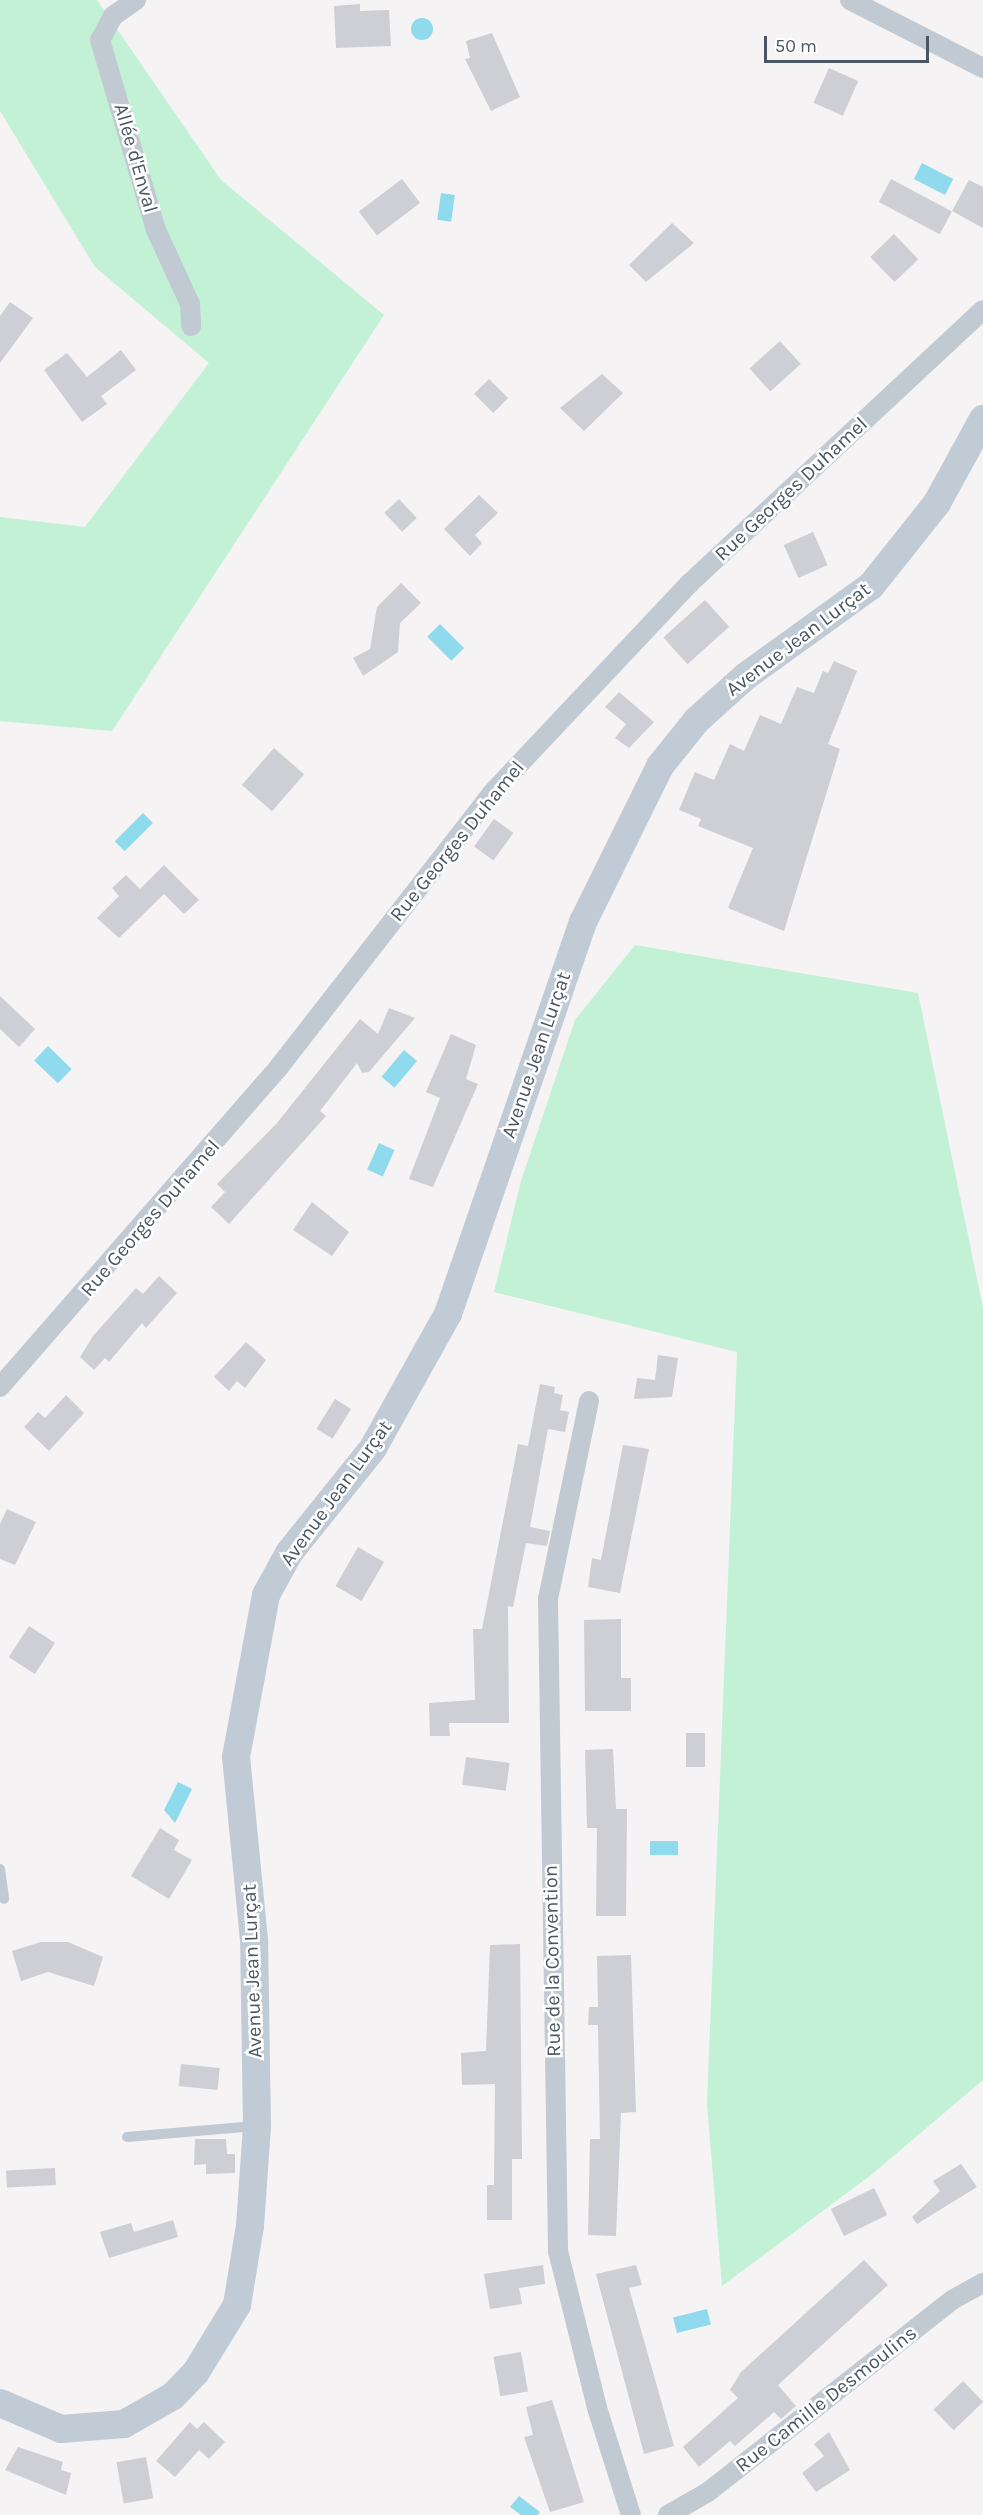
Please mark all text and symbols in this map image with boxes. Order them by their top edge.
scale bar [767,24,932,62]
text: 50 m [775,35,817,57]
street label: Allée d'Enval [109,101,163,215]
street label: Rue Georges Duhamel [710,412,872,566]
street label: Avenue Jean Lurçat [721,577,875,701]
street label: Rue Georges Duhamel [385,756,529,926]
street label: Avenue Jean Lurçat [496,969,576,1141]
street label: Rue Georges Duhamel [75,1135,225,1301]
street label: Avenue Jean Lurçat [275,1415,397,1571]
street label: Rue de la Convention [538,1865,566,2057]
street label: Avenue Jean Lurçat [237,1883,267,2059]
street label: Rue Camille Desmoulins [731,2321,921,2477]

